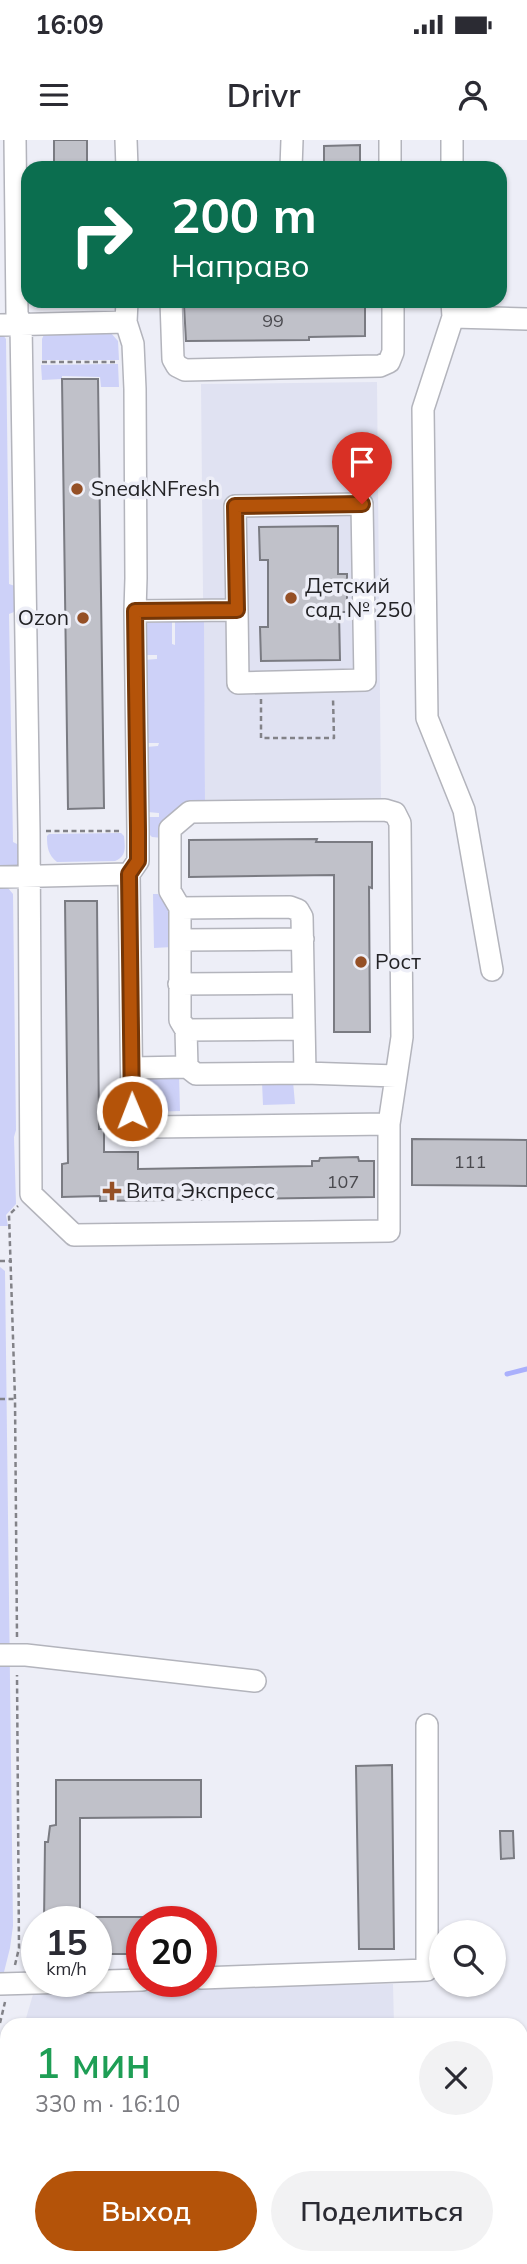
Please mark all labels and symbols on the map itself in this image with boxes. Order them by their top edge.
house number: 99 [262,309,284,332]
pin [332,432,392,504]
place label: SneakNFresh [91,475,220,501]
marker: SneakNFresh [69,481,85,497]
place label: Детский сад № 250 [305,572,413,622]
marker: Детский сад № 250 [283,590,299,606]
place label: Ozon [18,604,69,630]
marker: Ozon [75,610,91,626]
place label: Рост [375,948,421,974]
marker: Рост [353,954,369,970]
position arrow [95,1074,169,1148]
house number: 111 [454,1150,486,1173]
house number: 107 [327,1170,359,1193]
place label: Вита Экспресс [126,1177,275,1203]
marker: Вита Экспресс [104,1183,120,1199]
speed limit sign: 20 [126,1906,217,1997]

